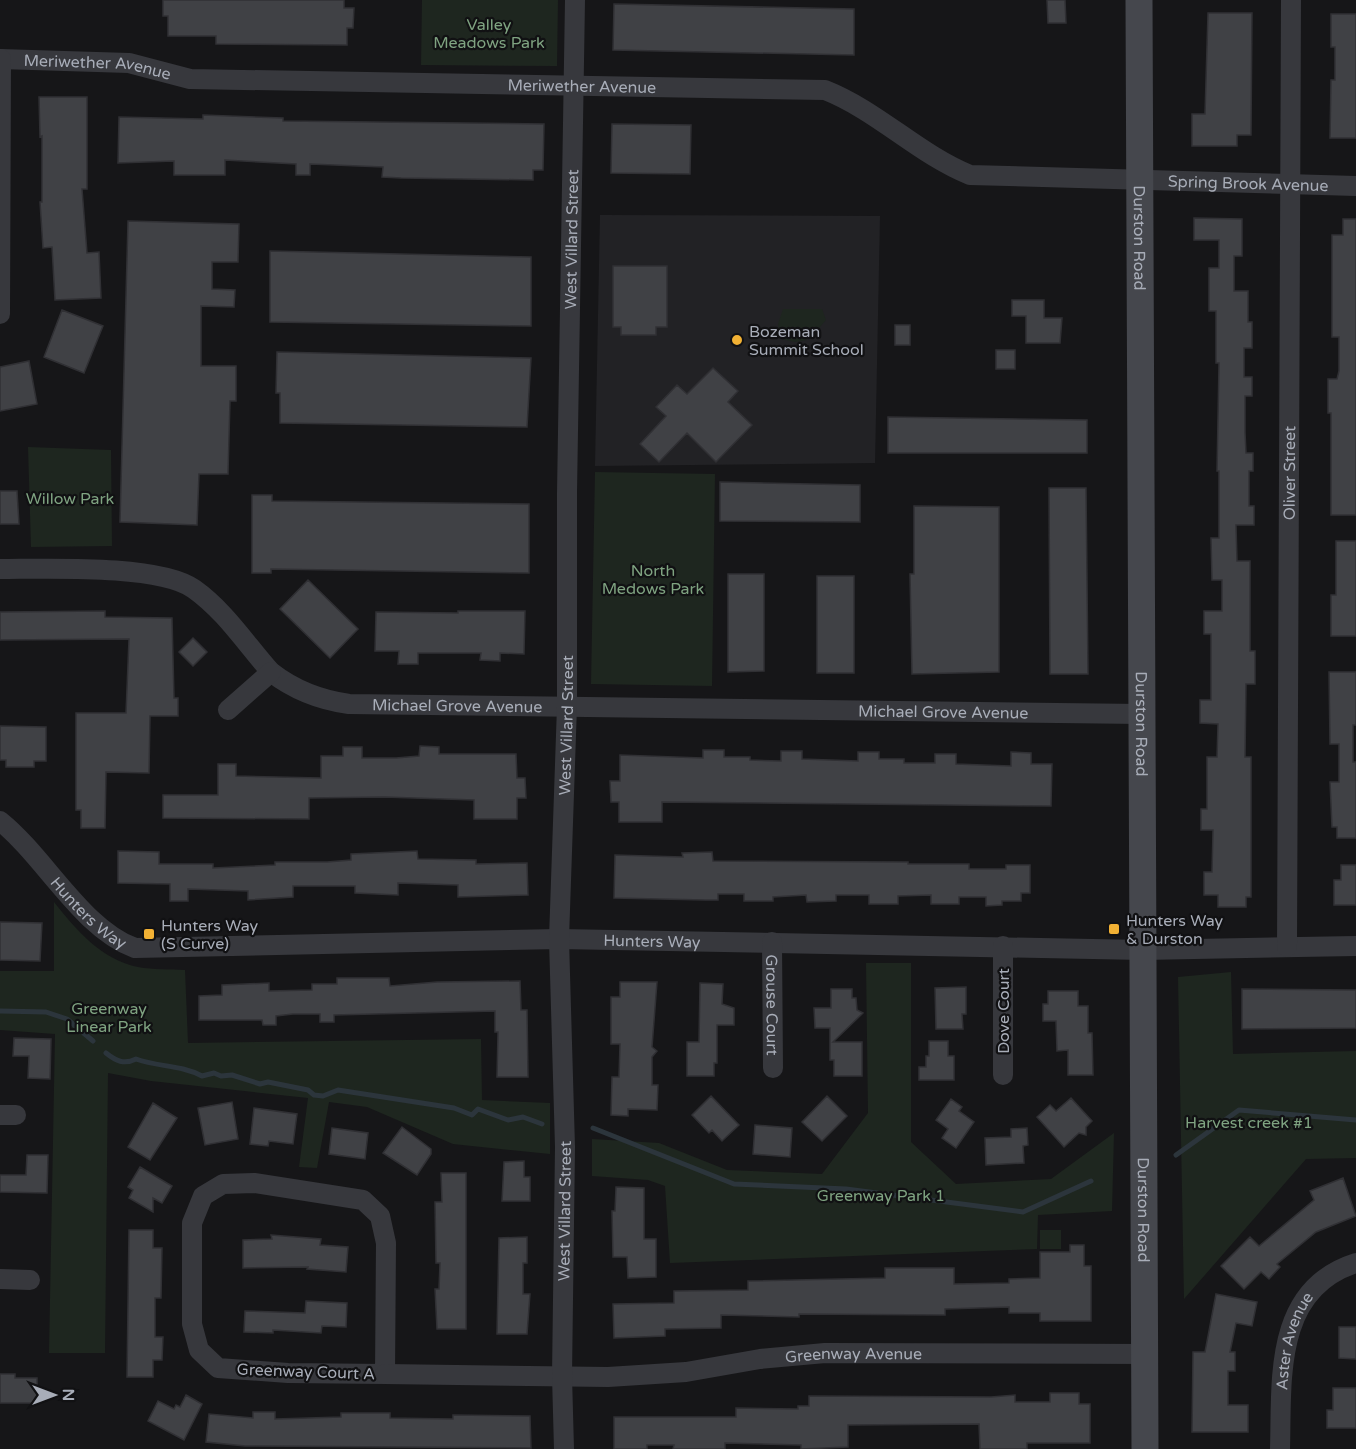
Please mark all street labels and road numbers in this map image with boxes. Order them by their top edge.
street label: Meriwether Avenue [23,51,173,85]
street label: Meriwether Avenue [507,76,656,98]
street label: West Villard Street [561,169,583,310]
street label: Spring Brook Avenue [1168,172,1329,196]
street label: Durston Road [1129,185,1149,291]
street label: Oliver Street [1280,426,1300,520]
street label: West Villard Street [555,655,578,796]
street label: Durston Road [1131,671,1151,777]
street label: Michael Grove Avenue [372,695,542,717]
street label: Michael Grove Avenue [858,701,1028,724]
street label: Hunters Way [46,873,130,954]
street label: Hunters Way [603,931,701,953]
street label: Grouse Court [761,954,782,1056]
street label: Dove Court [994,968,1014,1054]
street label: West Villard Street [554,1141,576,1281]
street label: Durston Road [1133,1157,1153,1263]
street label: Aster Avenue [1272,1288,1318,1391]
street label: Greenway Avenue [784,1344,922,1368]
street label: Greenway Court A [236,1360,376,1384]

